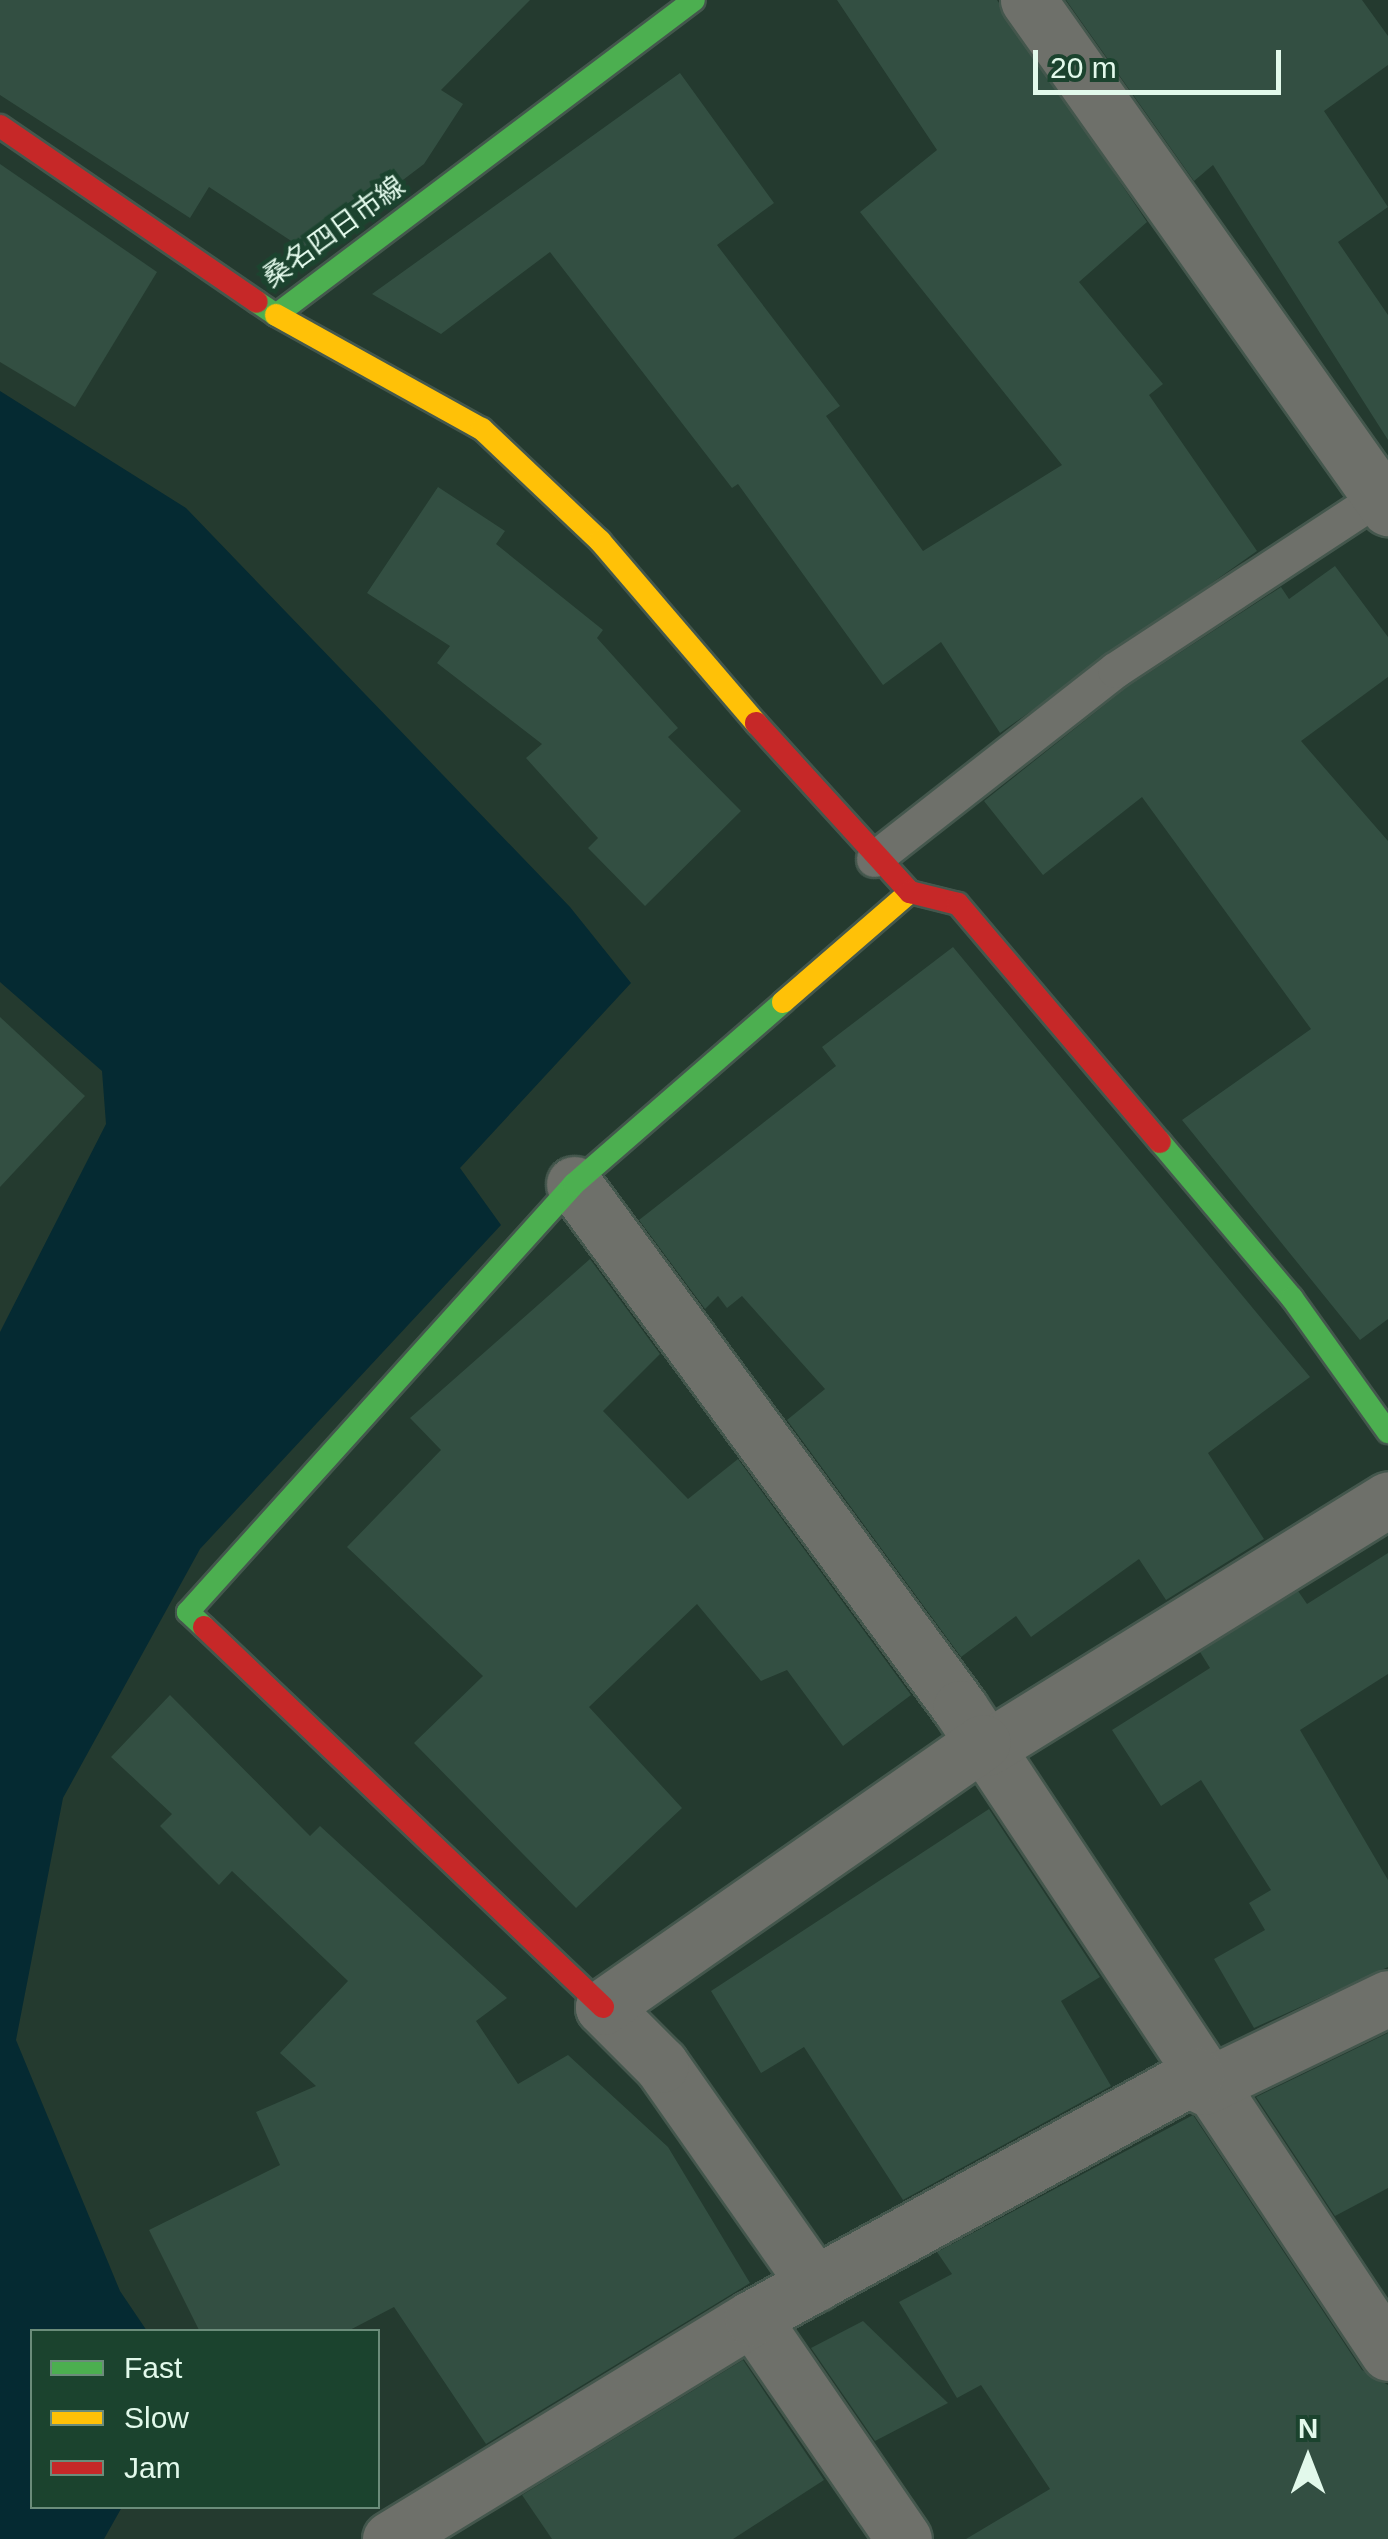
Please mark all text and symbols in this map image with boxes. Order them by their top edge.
scale bar [1038,30,1286,92]
text: 20 m [1050,51,1117,84]
street label: 桑名四日市線 [256,169,412,295]
legend [30,2329,380,2509]
text: Fast [124,2351,182,2384]
text: Slow [124,2401,189,2434]
north arrow [1258,2409,1358,2509]
text: N [1298,2413,1318,2444]
text: Jam [124,2451,181,2484]

